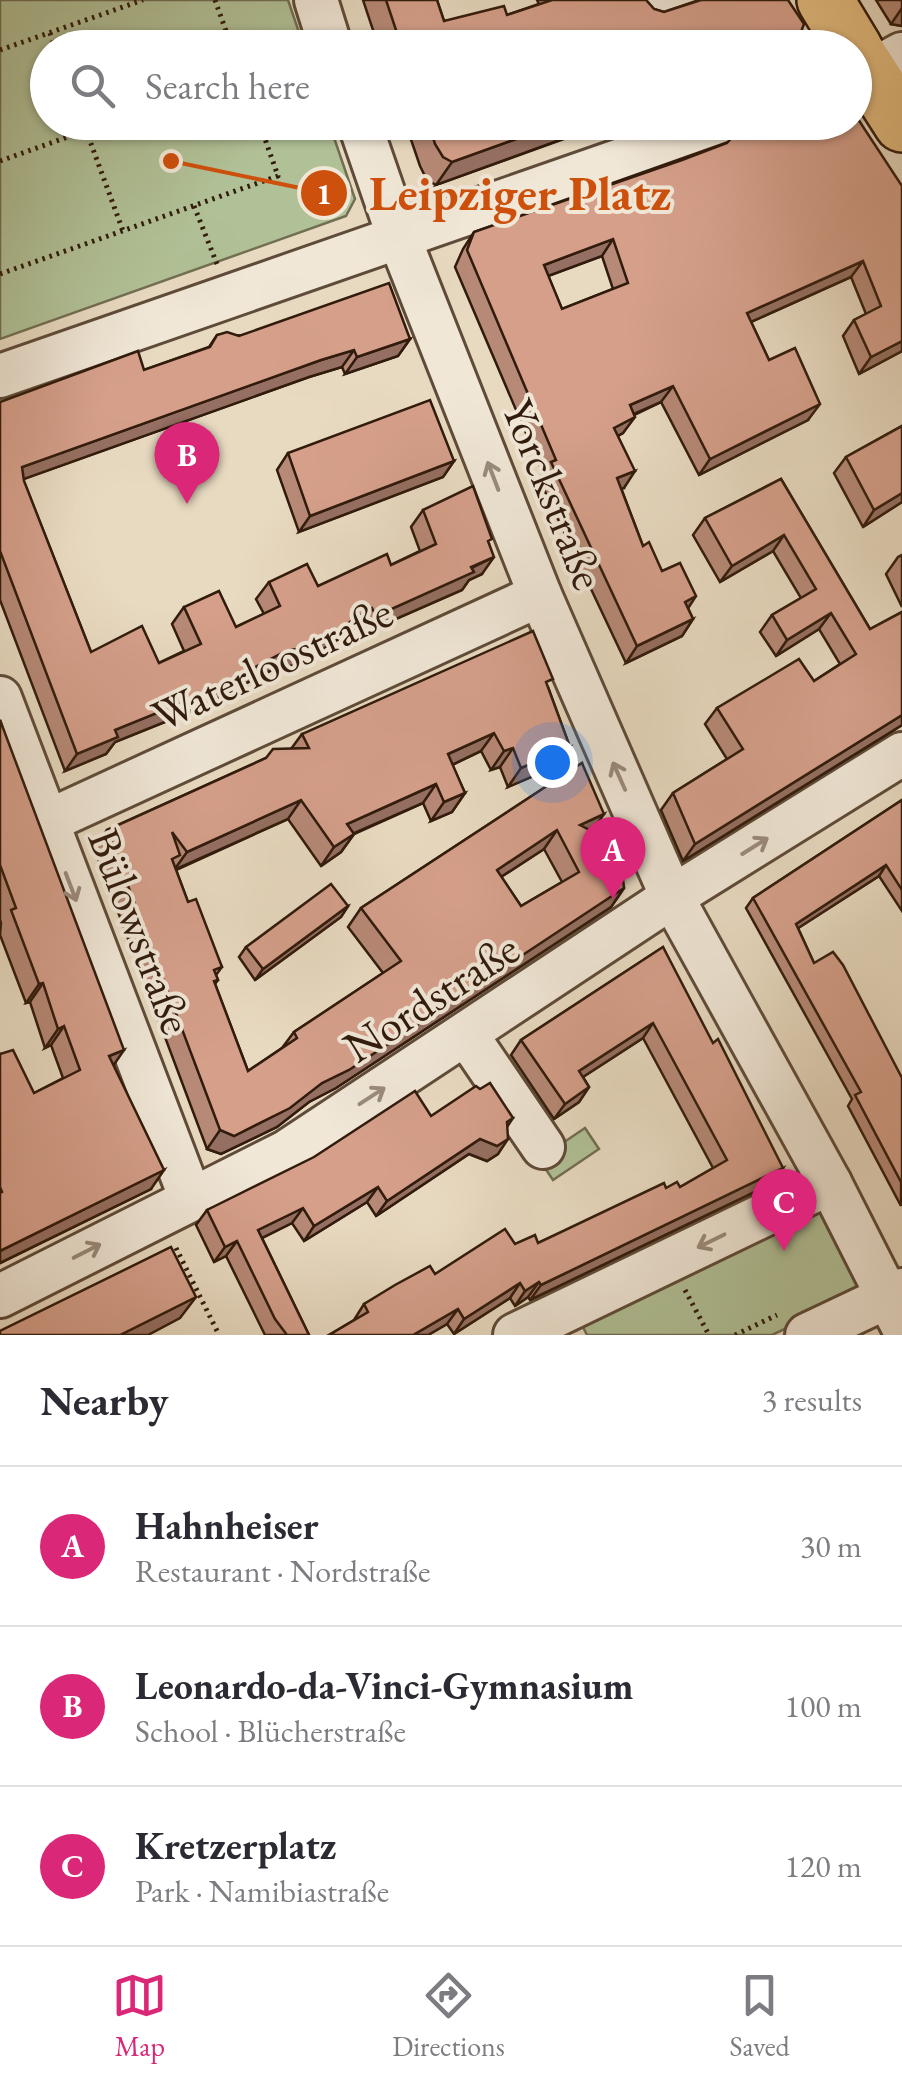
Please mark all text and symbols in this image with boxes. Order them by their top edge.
search box [30,30,872,140]
icon: search [65,58,120,113]
text: Search here [145,61,310,110]
callout: Leipziger Platz [299,154,691,232]
text: Leipziger Platz [369,162,671,224]
text: 1 [316,174,332,213]
street label: Yorckstraße [490,390,618,598]
pin: B [154,422,220,504]
one-way arrow [483,462,501,493]
street label: Waterloostraße [143,582,401,744]
your location [527,737,578,788]
one-way arrow [609,761,627,792]
pin: A [580,816,646,899]
street label: Bülowstraße [75,820,207,1042]
one-way arrow [740,835,769,856]
one-way arrow [63,871,81,902]
street label: Nordstraße [332,919,530,1075]
one-way arrow [357,1085,385,1106]
pin: C [752,1168,816,1251]
one-way arrow [696,1232,726,1251]
one-way arrow [71,1241,101,1260]
text: Nearby [40,1373,169,1428]
text: 3 results [762,1379,862,1421]
text: Hahnheiser [135,1501,318,1550]
text: A [61,1525,84,1567]
text: 30 m [800,1525,862,1567]
text: Restaurant · Nordstraße [135,1550,430,1592]
text: Leonardo-da-Vinci-Gymnasium [135,1661,633,1710]
text: B [62,1685,83,1727]
text: 100 m [785,1685,862,1727]
text: School · Blücherstraße [135,1710,406,1752]
text: Kretzerplatz [135,1821,336,1870]
text: C [61,1845,84,1887]
text: 120 m [785,1845,862,1887]
text: Park · Namibiastraße [135,1870,389,1912]
tab: Map [112,1968,167,2064]
tab: Directions [392,1968,505,2064]
tab: Saved [730,1968,790,2064]

